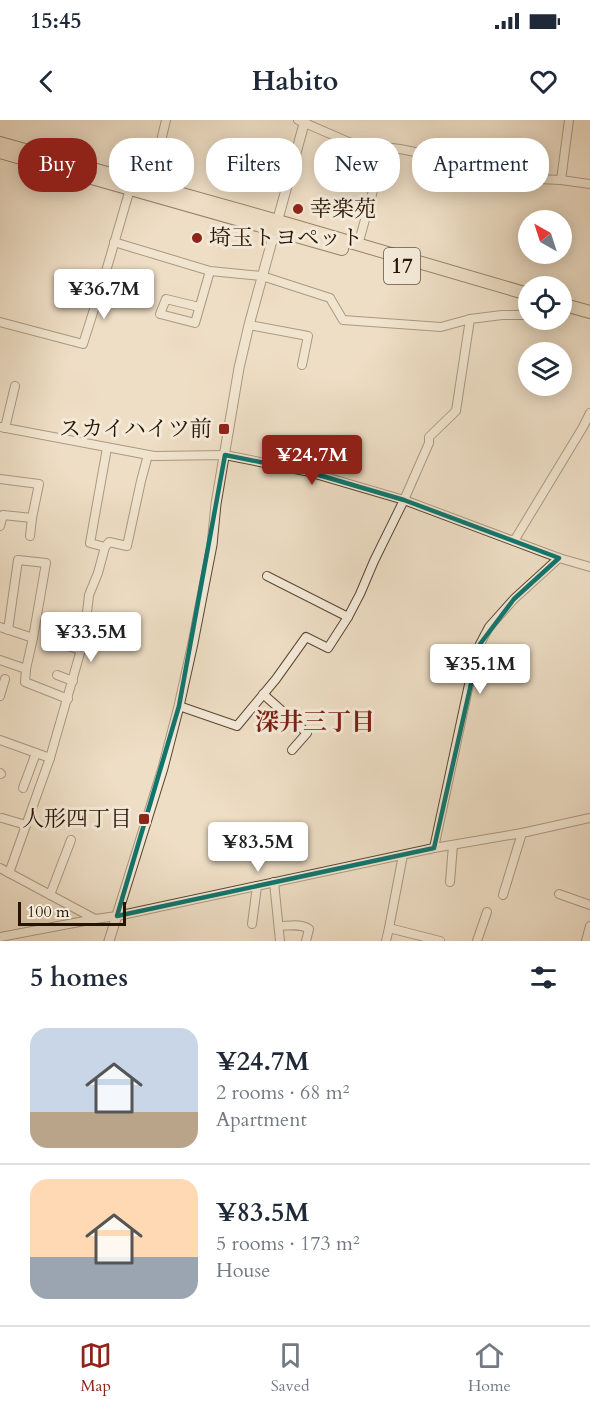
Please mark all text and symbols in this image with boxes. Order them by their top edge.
text: 15:45 [30,6,81,36]
text: Habito [252,63,338,100]
icon: back [30,65,63,98]
icon: heart [527,65,560,98]
chip: Buy [18,138,97,192]
chip: Rent [109,138,194,192]
chip: Filters [206,138,302,192]
chip: New [314,138,400,192]
chip: Apartment [412,138,549,192]
place label: 幸楽苑 [310,194,376,224]
marker: 幸楽苑 [291,202,305,216]
north arrow [518,210,572,264]
map controls [518,210,572,396]
place label: 埼玉トヨペット [209,223,363,253]
marker: 埼玉トヨペット [190,231,204,245]
road number: 17 [384,248,420,284]
pin: ¥36.7M [55,269,153,320]
text: ¥36.7M [68,275,140,302]
button: locate [518,276,572,330]
button: layers [518,342,572,396]
place label: スカイハイツ前 [59,414,212,444]
marker: スカイハイツ前 [217,422,231,436]
pin: ¥24.7M [263,435,361,486]
text: ¥24.7M [276,441,348,468]
pin: ¥33.5M [42,612,140,663]
text: ¥33.5M [55,618,127,645]
pin: ¥35.1M [431,644,529,695]
text: ¥35.1M [444,650,516,677]
district label: 深井三丁目 [255,706,375,739]
place label: 人形四丁目 [22,804,132,834]
marker: 人形四丁目 [137,812,151,826]
pin: ¥83.5M [209,822,307,873]
text: ¥83.5M [222,828,294,855]
scale bar [18,899,126,926]
text: 100 m [27,901,69,923]
text: 5 homes [30,960,128,995]
icon: filters [527,961,560,994]
text: ¥24.7M [216,1044,309,1079]
icon: home [78,1052,150,1124]
text: 2 rooms · 68 m² [216,1079,349,1106]
text: Apartment [216,1106,307,1133]
text: ¥83.5M [216,1195,309,1230]
icon: home [78,1203,150,1275]
text: 5 rooms · 173 m² [216,1230,360,1257]
text: House [216,1257,270,1284]
tab: Map [79,1339,112,1397]
tab: Saved [271,1339,309,1397]
tab: Home [468,1339,511,1397]

